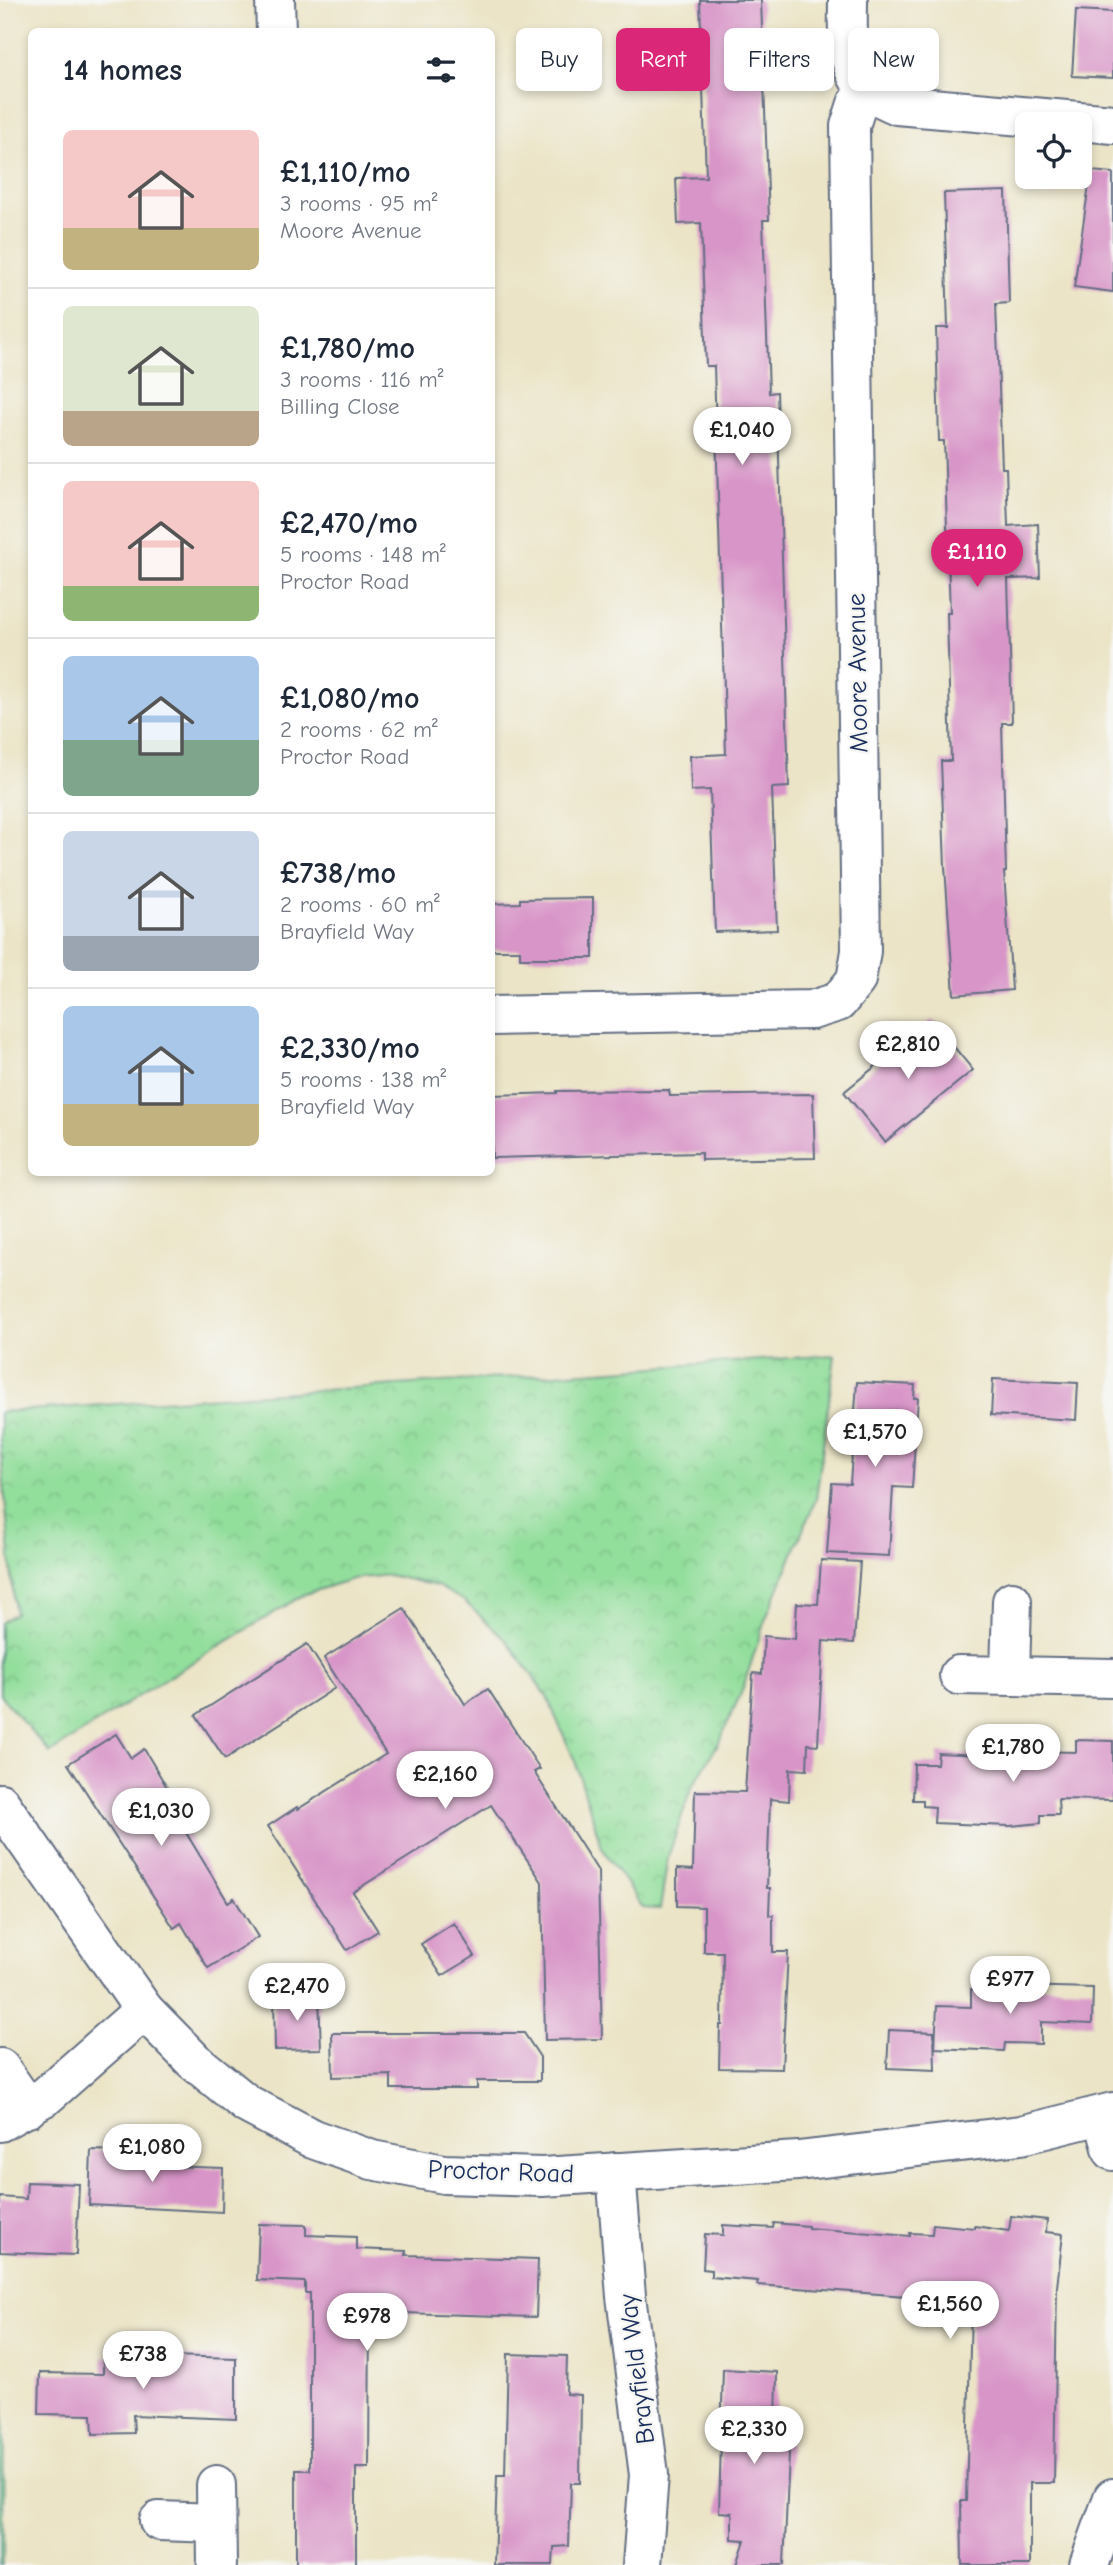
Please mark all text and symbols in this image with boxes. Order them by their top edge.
chip: Buy [516,28,602,91]
chip: Rent [616,28,710,91]
chip: Filters [724,28,834,91]
chip: New [848,28,939,91]
icon: filters [422,51,460,89]
text: 14 homes [63,53,182,88]
map controls [1015,112,1092,189]
button: locate [1015,112,1092,189]
text: £1,110/mo [280,155,411,190]
icon: home [119,158,203,242]
text: 3 rooms · 95 m² [280,190,438,217]
text: Moore Avenue [280,217,422,244]
text: £1,780/mo [280,331,415,366]
icon: home [119,334,203,418]
text: 3 rooms · 116 m² [280,366,444,393]
text: Billing Close [280,393,400,420]
pin: £1,040 [685,407,799,467]
text: £1,040 [709,416,775,443]
text: £2,470/mo [280,506,418,541]
icon: home [119,509,203,593]
pin: £1,110 [920,530,1034,589]
text: £1,110 [947,538,1007,565]
text: 5 rooms · 148 m² [280,541,446,568]
text: Proctor Road [280,568,409,595]
street label: Moore Avenue [842,593,874,753]
text: £1,080/mo [280,681,419,716]
icon: home [119,684,203,768]
text: 2 rooms · 62 m² [280,716,438,743]
text: Proctor Road [280,743,409,770]
text: £738/mo [280,856,396,891]
icon: home [119,859,203,943]
text: 2 rooms · 60 m² [280,891,440,918]
text: Brayfield Way [280,918,414,945]
pin: £2,810 [851,1021,965,1081]
text: £2,810 [876,1030,940,1057]
text: £2,330/mo [280,1031,420,1066]
icon: home [119,1034,203,1118]
text: 5 rooms · 138 m² [280,1066,446,1093]
text: Brayfield Way [280,1093,414,1120]
pin: £1,570 [818,1410,932,1469]
text: £1,570 [843,1418,907,1445]
pin: £1,780 [956,1724,1070,1784]
text: £1,780 [981,1733,1045,1760]
pin: £2,160 [388,1752,502,1811]
text: £2,160 [412,1760,478,1787]
pin: £1,030 [104,1788,218,1848]
text: £1,030 [128,1797,194,1824]
pin: £977 [969,1956,1051,2016]
pin: £2,470 [240,1964,354,2023]
text: £977 [986,1965,1034,1992]
text: £2,470 [264,1972,330,1999]
pin: £1,080 [95,2124,209,2184]
text: £1,080 [119,2133,185,2160]
street label: Proctor Road [427,2154,575,2190]
pin: £1,560 [893,2282,1007,2341]
text: £1,560 [917,2290,983,2317]
street label: Brayfield Way [613,2292,661,2446]
pin: £978 [326,2294,408,2353]
text: £978 [343,2302,391,2329]
pin: £738 [102,2332,184,2391]
text: £738 [119,2340,167,2367]
pin: £2,330 [697,2406,811,2466]
text: £2,330 [721,2415,787,2442]

